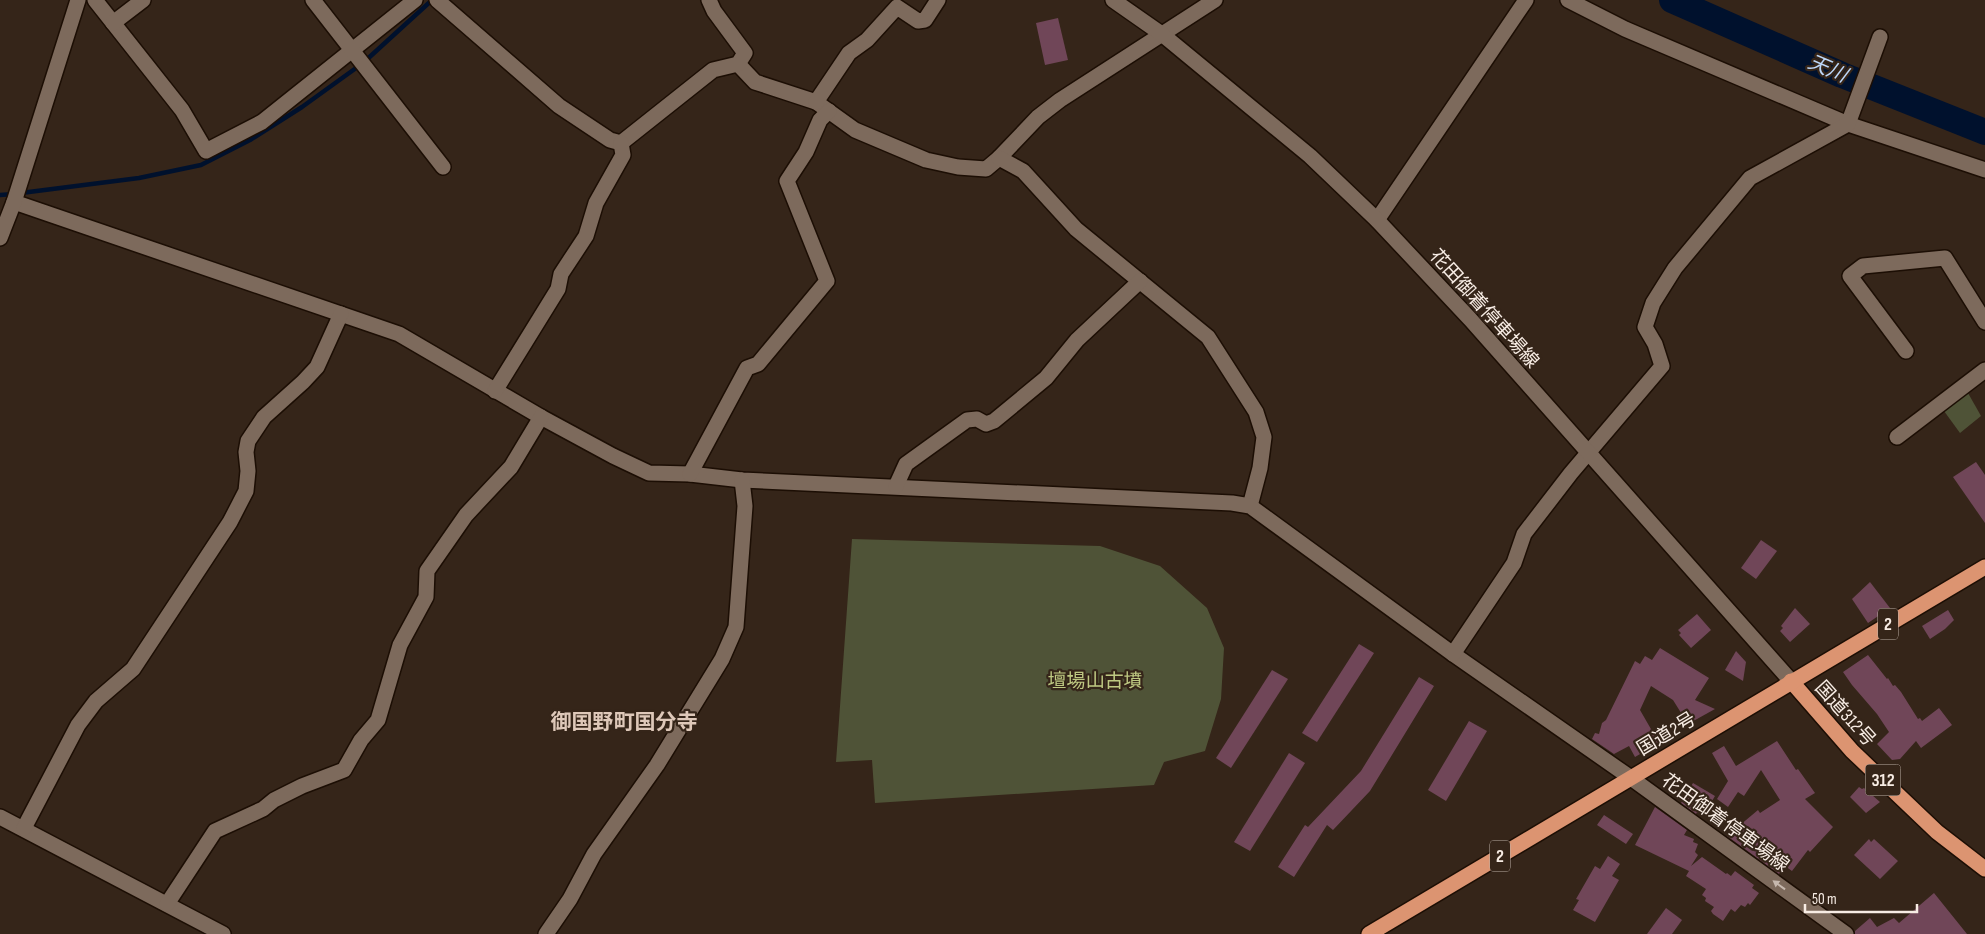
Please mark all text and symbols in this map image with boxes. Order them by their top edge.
water label: 天川 [1805,50,1853,89]
street label: 花田御着停車場線 [1424,245,1543,373]
road number: 2 [1878,608,1898,640]
park label: 壇場山古墳 [1047,670,1143,693]
street label: 国道312号 [1810,677,1880,751]
street label: 国道2号 [1633,708,1700,761]
district label: 御国野町国分寺 [551,710,698,735]
road number: 312 [1866,764,1900,796]
street label: 花田御着停車場線 [1657,769,1793,877]
road number: 2 [1490,840,1510,871]
one-way arrow [1772,880,1786,890]
scale bar [1805,882,1918,914]
text: 50 m [1812,890,1837,909]

